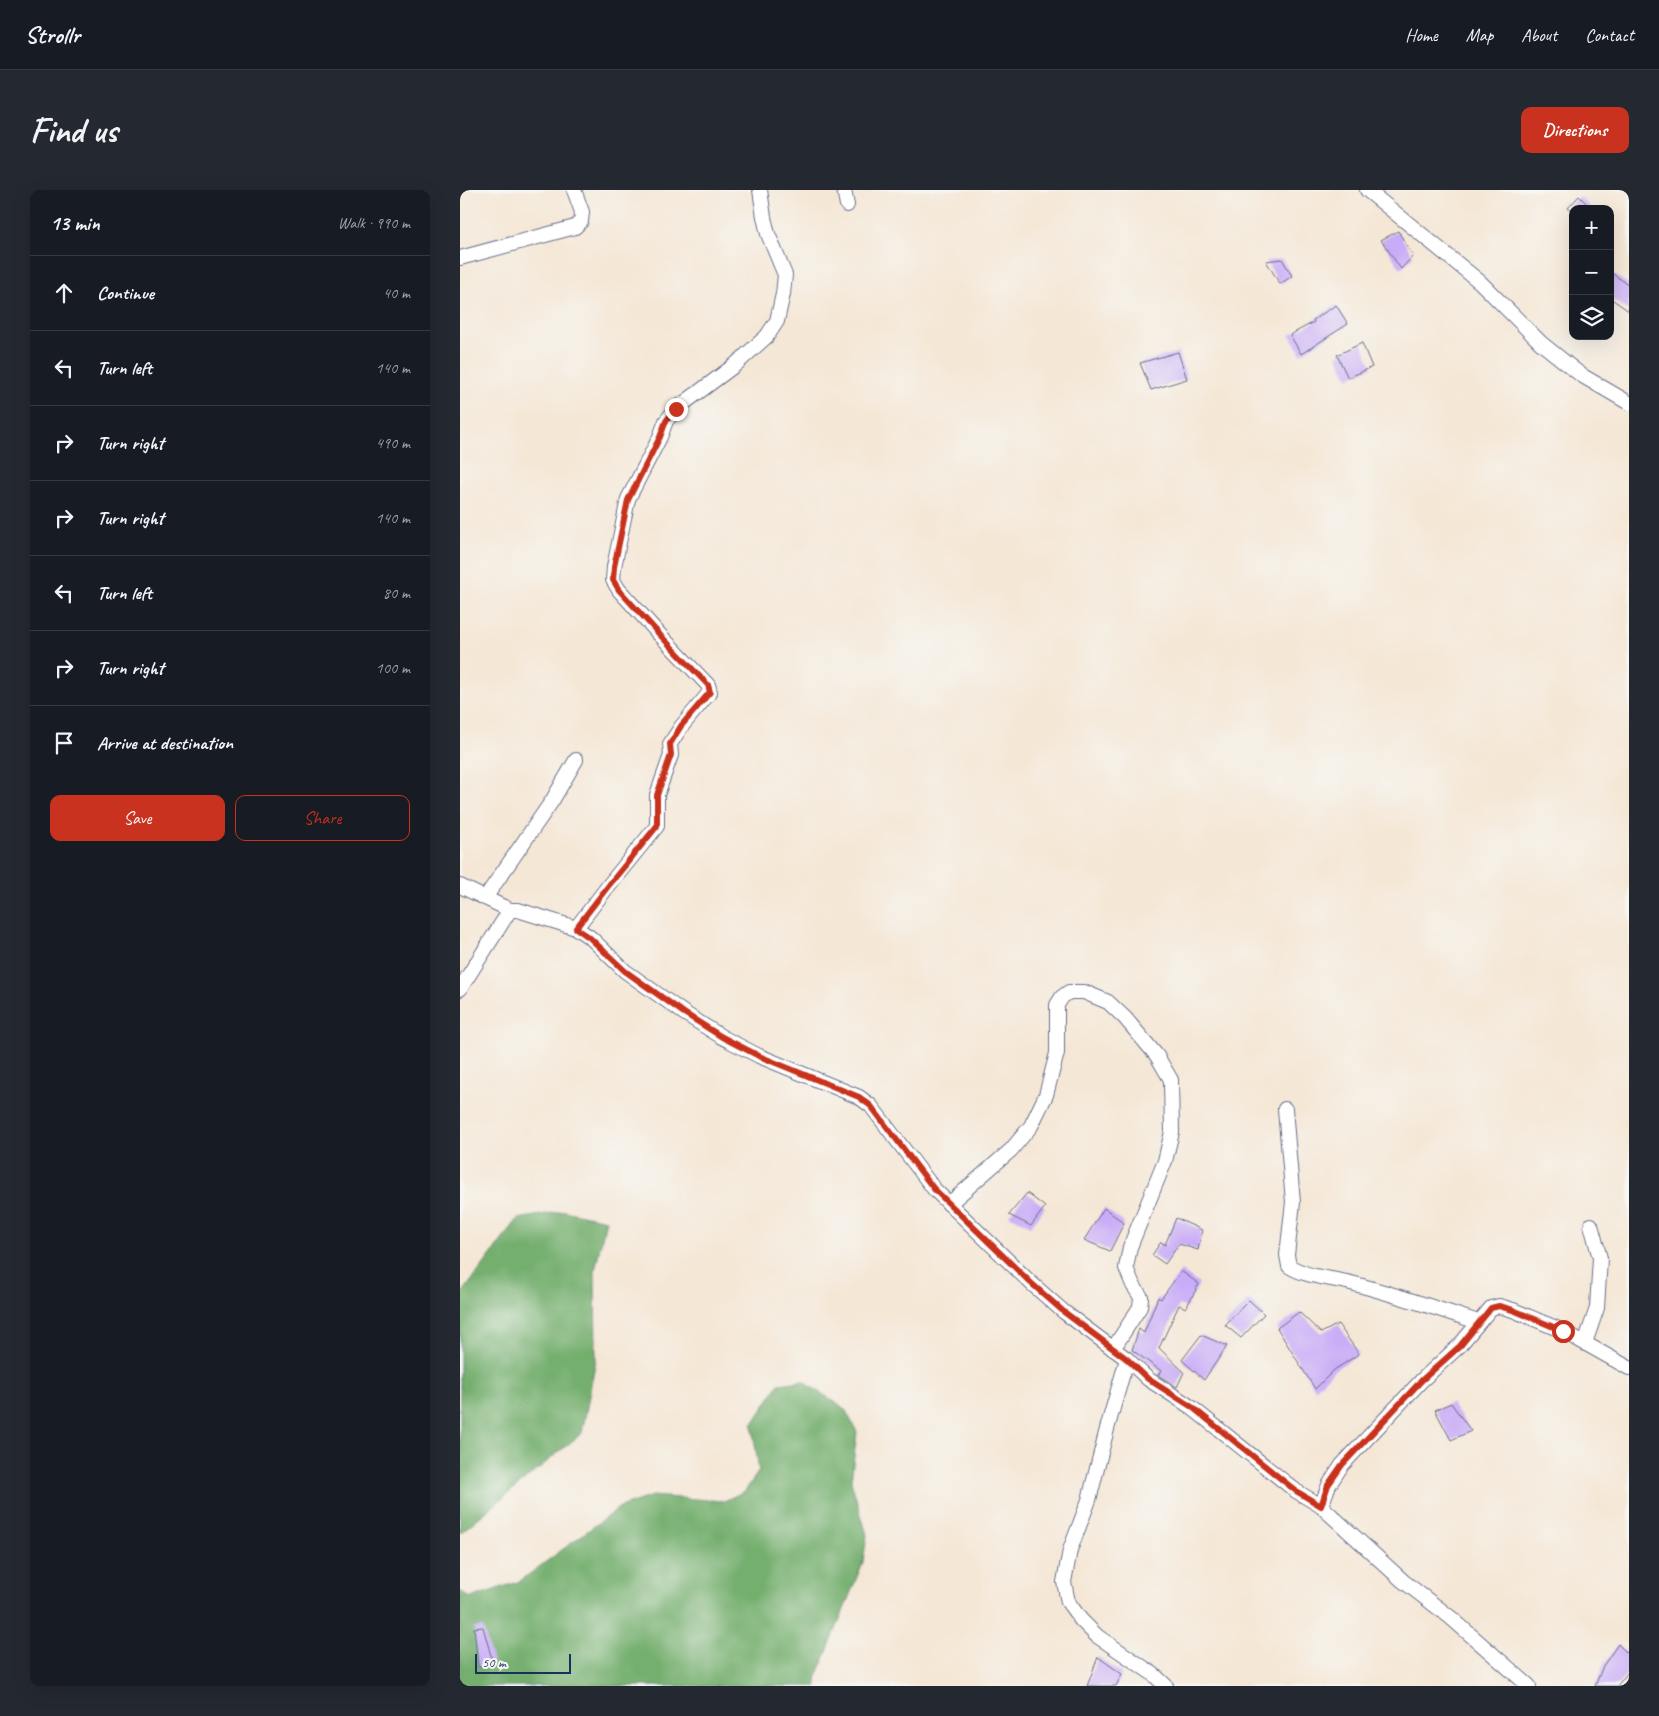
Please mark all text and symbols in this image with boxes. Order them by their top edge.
text: Strollr [25,20,80,50]
text: Home [1405,24,1438,46]
text: Map [1466,24,1493,46]
text: About [1521,24,1557,46]
text: Contact [1585,24,1634,46]
button: Directions [1521,107,1629,153]
text: Find us [30,108,117,153]
map controls [1569,205,1614,340]
button: + [1569,205,1614,250]
text: 13 min [50,210,100,236]
text: Walk · 990 m [338,213,410,233]
button: − [1569,250,1614,295]
icon: ahead [50,279,78,307]
text: Continue [97,281,154,305]
text: 40 m [383,283,410,303]
button: layers [1569,295,1614,340]
icon: left [50,354,78,382]
text: Turn left [97,356,152,380]
text: 140 m [376,358,410,378]
route end [665,398,688,421]
icon: right [50,429,78,457]
text: Turn right [97,431,164,455]
text: 490 m [376,433,410,453]
icon: right [50,504,78,532]
text: Turn right [97,506,164,530]
text: 140 m [376,508,410,528]
icon: left [50,579,78,607]
text: Turn left [97,581,152,605]
text: 80 m [383,583,410,603]
icon: right [50,654,78,682]
text: Turn right [97,656,164,680]
text: 100 m [376,658,410,678]
icon: arrive [50,729,78,757]
text: Arrive at destination [97,731,233,755]
button: Save [50,795,225,841]
button: Share [235,795,410,841]
route start [1552,1320,1575,1343]
scale bar [475,1651,571,1674]
text: 50 m [482,1654,506,1671]

